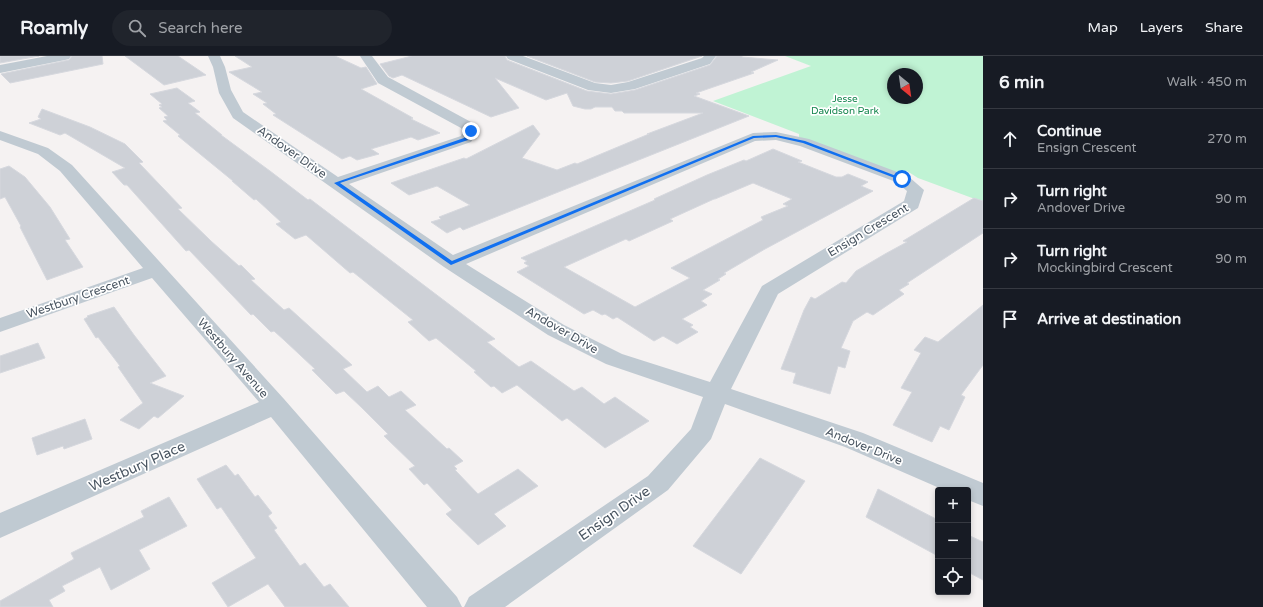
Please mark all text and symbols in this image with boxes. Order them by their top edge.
search box [112,10,392,46]
text: Roamly [20,17,88,39]
icon: search [126,17,148,39]
text: Search here [158,19,243,37]
text: Map [1088,19,1118,36]
text: Layers [1140,19,1183,36]
text: Share [1205,19,1243,36]
north arrow [887,68,923,104]
text: 6 min [999,72,1044,93]
text: Walk · 450 m [1167,74,1247,90]
park label: Jesse Davidson Park [811,93,880,117]
route end [462,122,480,140]
text: Continue [1037,122,1101,140]
street label: Andover Drive [255,123,329,181]
icon: ahead [999,128,1021,150]
text: 270 m [1207,131,1247,147]
text: Ensign Crescent [1037,140,1136,156]
route start [893,170,911,188]
text: Turn right [1037,182,1107,200]
icon: right [999,188,1021,210]
text: 90 m [1215,191,1247,207]
street label: Ensign Crescent [825,200,911,260]
text: Andover Drive [1037,200,1125,216]
text: Turn right [1037,242,1107,260]
icon: right [999,248,1021,270]
text: 90 m [1215,251,1247,267]
text: Mockingbird Crescent [1037,260,1173,276]
street label: Westbury Crescent [25,273,132,321]
street label: Andover Drive [523,304,601,356]
icon: arrive [999,308,1021,330]
text: Arrive at destination [1037,310,1181,328]
street label: Westbury Avenue [195,315,271,401]
street label: Andover Drive [824,424,905,468]
street label: Westbury Place [87,438,188,495]
street label: Ensign Drive [575,483,653,544]
map controls [935,487,971,595]
button: + [935,487,971,523]
button: − [935,523,971,559]
button: locate [935,559,971,595]

